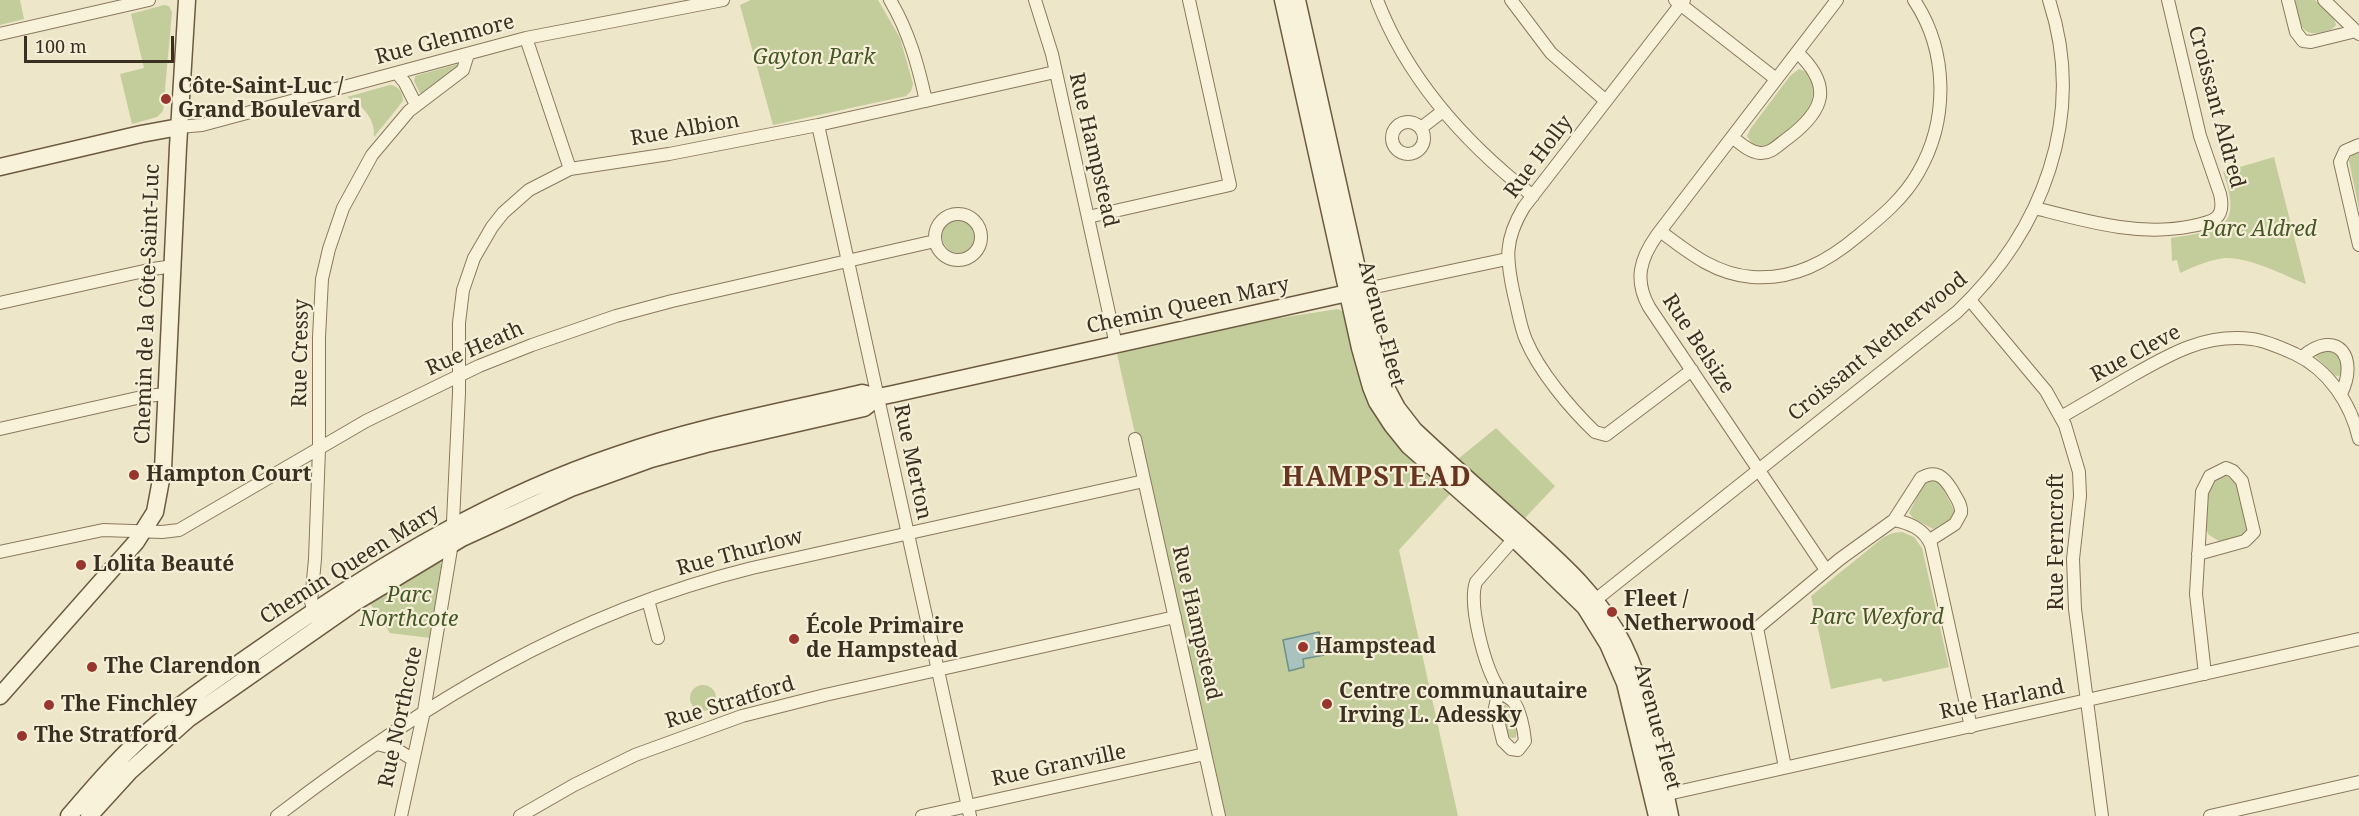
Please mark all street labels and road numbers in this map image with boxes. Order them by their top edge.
street label: Rue Glenmore [373,9,517,71]
street label: Croissant Aldred [2182,23,2250,191]
street label: Rue Hampstead [1063,70,1123,230]
street label: Rue Albion [628,108,742,152]
street label: Rue Holly [1500,110,1578,204]
street label: Chemin de la Côte-Saint-Luc [131,163,165,445]
street label: Avenue Fleet [1352,258,1410,390]
street label: Croissant Netherwood [1783,267,1973,427]
street label: Chemin Queen Mary [1084,272,1292,340]
street label: Rue Belsize [1657,290,1739,398]
street label: Rue Cressy [287,298,315,408]
street label: Rue Heath [422,316,528,382]
street label: Rue Cleve [2087,320,2185,388]
street label: Rue Merton [887,402,937,522]
street label: Rue Ferncroft [2044,473,2070,611]
street label: Chemin Queen Mary [256,500,444,630]
street label: Rue Thurlow [674,524,806,582]
street label: Rue Hampstead [1166,543,1226,703]
street label: Rue Northcote [374,644,428,790]
street label: Avenue Fleet [1628,661,1686,793]
street label: Rue Stratford [662,671,798,735]
street label: Rue Harland [1937,674,2067,726]
street label: Rue Granville [989,739,1129,793]

